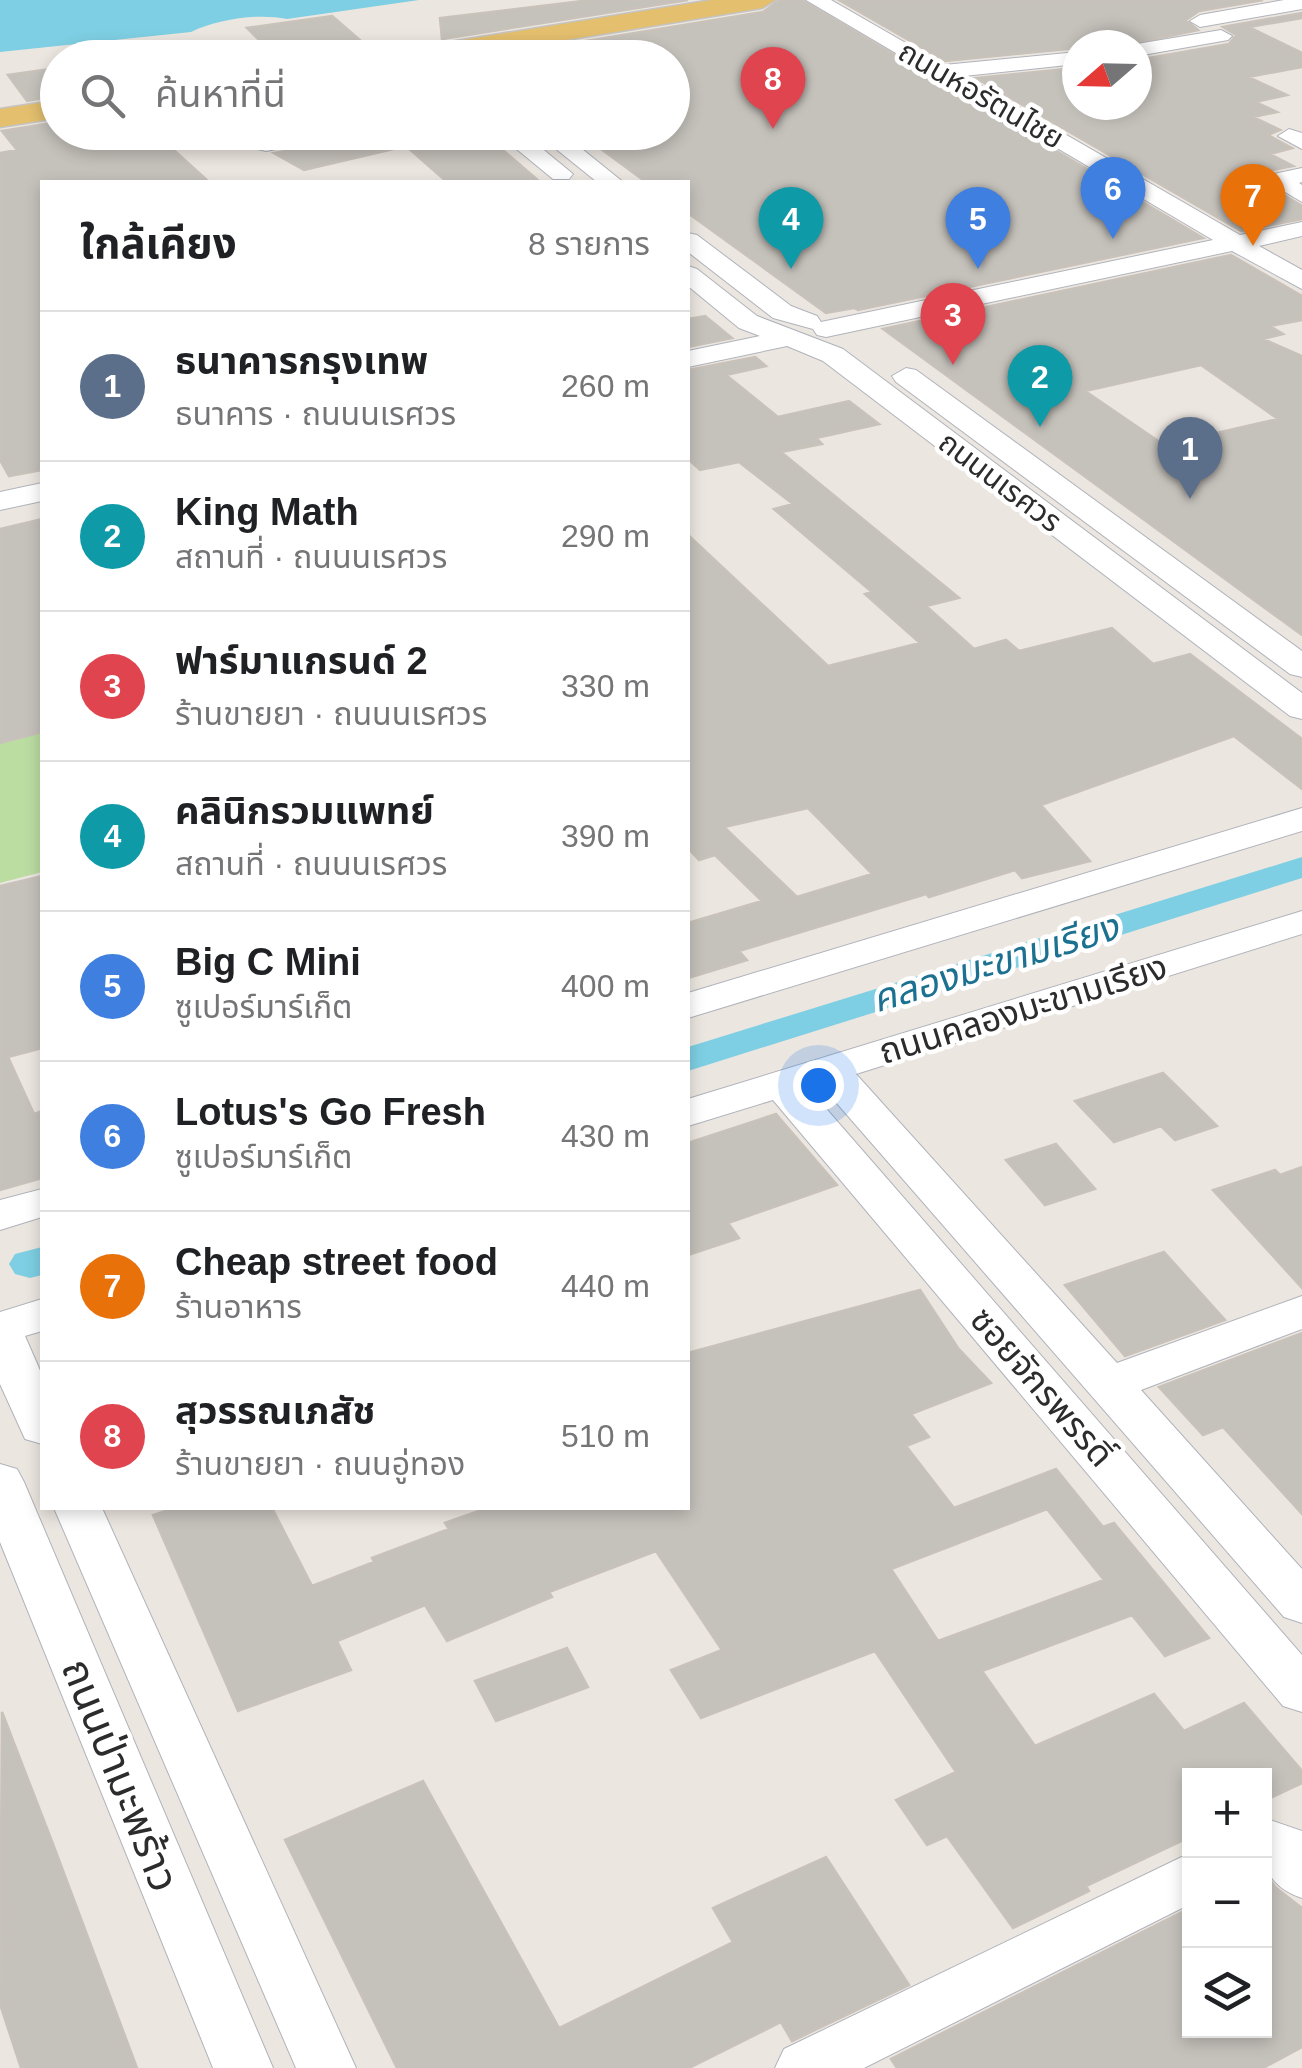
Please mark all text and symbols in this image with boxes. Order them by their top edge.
north arrow [1062,30,1152,120]
street label: ถนนหอรัตนไชย [893,34,1070,155]
search box [40,40,690,150]
pin: 8 [740,46,806,129]
icon: search [75,68,130,123]
text: ค้นหาที่นี่ [155,73,286,115]
pin: 6 [1080,156,1146,239]
pin: 7 [1220,164,1286,246]
pin: 4 [758,186,824,269]
pin: 5 [946,186,1010,269]
text: ใกล้เคียง [80,220,237,267]
text: 8 รายการ [528,226,650,262]
pin: 3 [920,282,986,365]
text: ธนาคารกรุงเทพ [175,340,428,382]
pin: 2 [1008,344,1072,427]
text: 1 [104,368,121,404]
text: 260 m [561,368,650,404]
text: ธนาคาร · ถนนนเรศวร [175,396,456,432]
pin: 1 [1158,416,1222,499]
street label: ถนนนเรศวร [933,425,1068,538]
text: King Math [175,491,359,533]
text: 2 [104,518,121,554]
text: 290 m [561,518,650,554]
text: สถานที่ · ถนนนเรศวร [175,539,447,575]
text: ฟาร์มาแกรนด์ 2 [175,640,428,682]
text: 3 [104,668,121,704]
text: 330 m [561,668,650,704]
text: ร้านขายยา · ถนนนเรศวร [175,696,487,732]
text: คลินิกรวมแพทย์ [175,790,434,832]
text: 4 [104,818,121,854]
text: 390 m [561,818,650,854]
text: สถานที่ · ถนนนเรศวร [175,846,447,882]
water label: คลองมะขามเรียง [867,905,1125,1020]
text: Big C Mini [175,941,361,983]
street label: ถนนคลองมะขามเรียง [874,946,1172,1071]
text: 5 [104,968,121,1004]
text: 400 m [561,968,650,1004]
text: ซูเปอร์มาร์เก็ต [175,989,352,1025]
your location [793,1060,844,1111]
text: Lotus's Go Fresh [175,1091,486,1133]
text: 6 [104,1118,121,1154]
text: 430 m [561,1118,650,1154]
text: ซูเปอร์มาร์เก็ต [175,1139,352,1175]
text: Cheap street food [175,1241,498,1283]
text: 7 [104,1268,121,1304]
text: 440 m [561,1268,650,1304]
text: ร้านอาหาร [175,1289,302,1325]
street label: ซอยจักรพรรดิ์ [963,1300,1122,1474]
text: สุวรรณเภสัช [175,1390,375,1432]
text: 8 [104,1418,121,1454]
text: 510 m [561,1418,650,1454]
text: ร้านขายยา · ถนนอู่ทอง [175,1446,465,1482]
street label: ถนนป่ามะพร้าว [53,1652,189,1898]
map controls [1182,1768,1272,2038]
button: + [1182,1768,1272,1858]
button: − [1182,1858,1272,1948]
button: layers [1182,1948,1272,2038]

